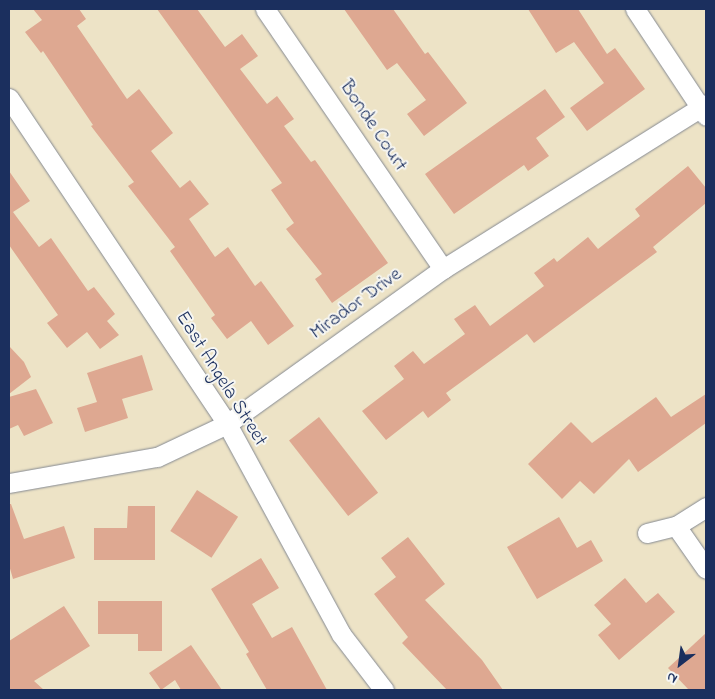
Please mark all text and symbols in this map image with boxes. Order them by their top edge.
street label: Bonde Court [334,76,412,176]
street label: Mirador Drive [306,263,406,345]
street label: East Angela Street [170,307,272,451]
north arrow [655,639,705,689]
text: N [663,666,682,689]

